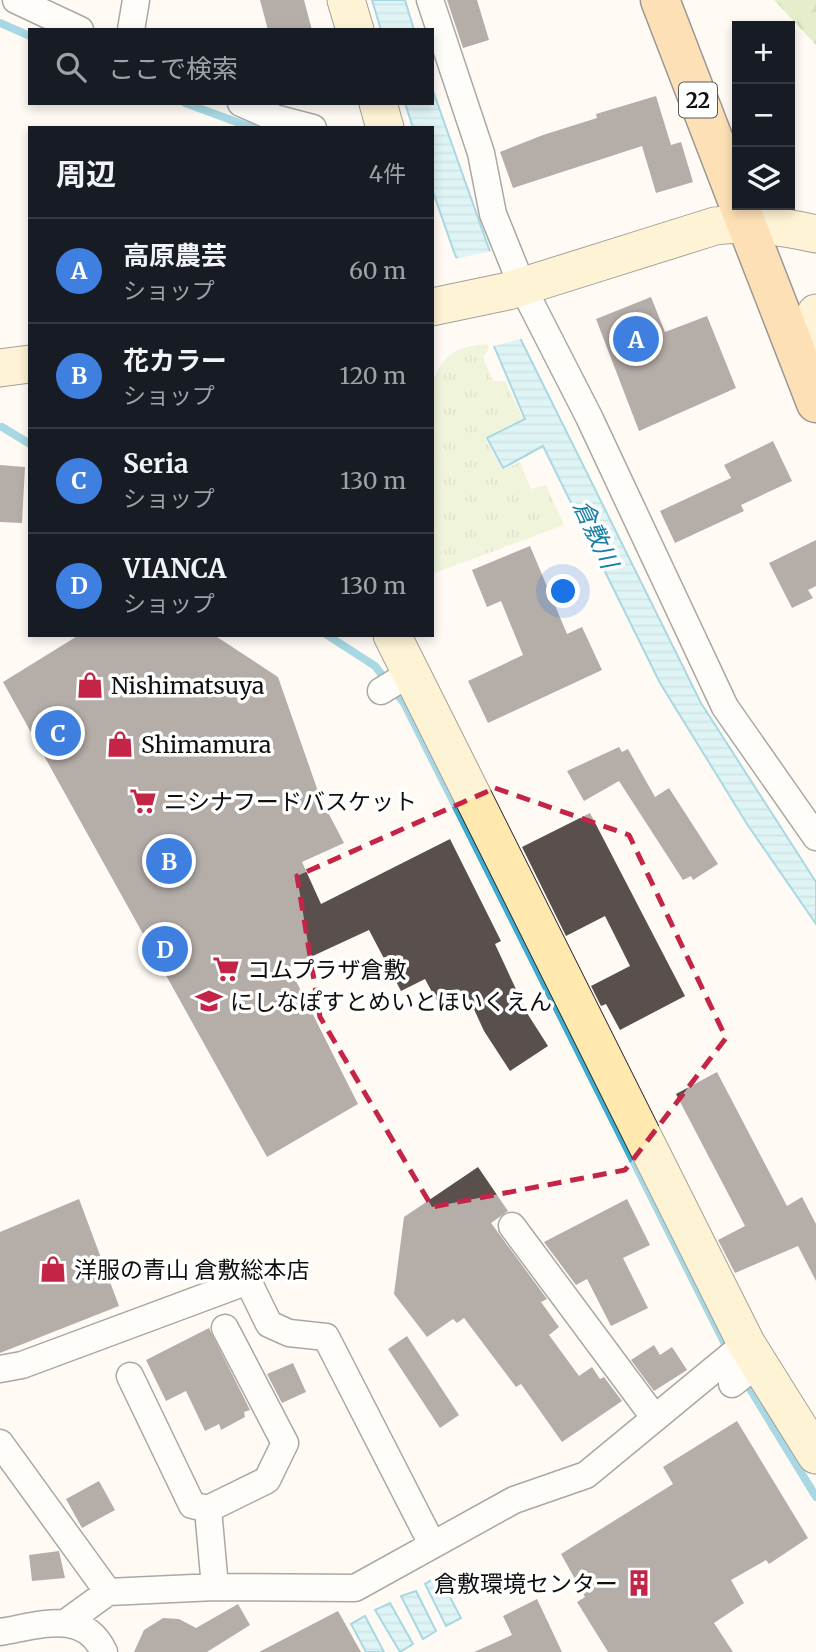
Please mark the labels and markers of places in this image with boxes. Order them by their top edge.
pin: A [613,313,659,365]
shop icon: Nishimatsuya [75,670,105,700]
place label: Nishimatsuya [111,671,264,700]
pin: C [35,707,81,759]
shop icon: Shimamura [105,729,135,759]
place label: Shimamura [141,730,271,759]
supermarket icon: ニシナフードバスケット [128,786,158,816]
place label: ニシナフードバスケット [164,787,417,816]
pin: B [146,835,192,887]
pin: D [142,923,188,975]
supermarket icon: コムプラザ倉敷 [211,954,241,984]
place label: コムプラザ倉敷 [247,955,407,984]
school or university icon: にしなぽすとめいとほいくえん [194,986,224,1016]
place label: にしなぽすとめいとほいくえん [230,987,552,1016]
shop icon: 洋服の青山 倉敷総本店 [38,1254,68,1284]
place label: 洋服の青山 倉敷総本店 [74,1255,309,1284]
building icon: 倉敷環境センター [624,1568,654,1598]
place label: 倉敷環境センター [434,1569,618,1598]

